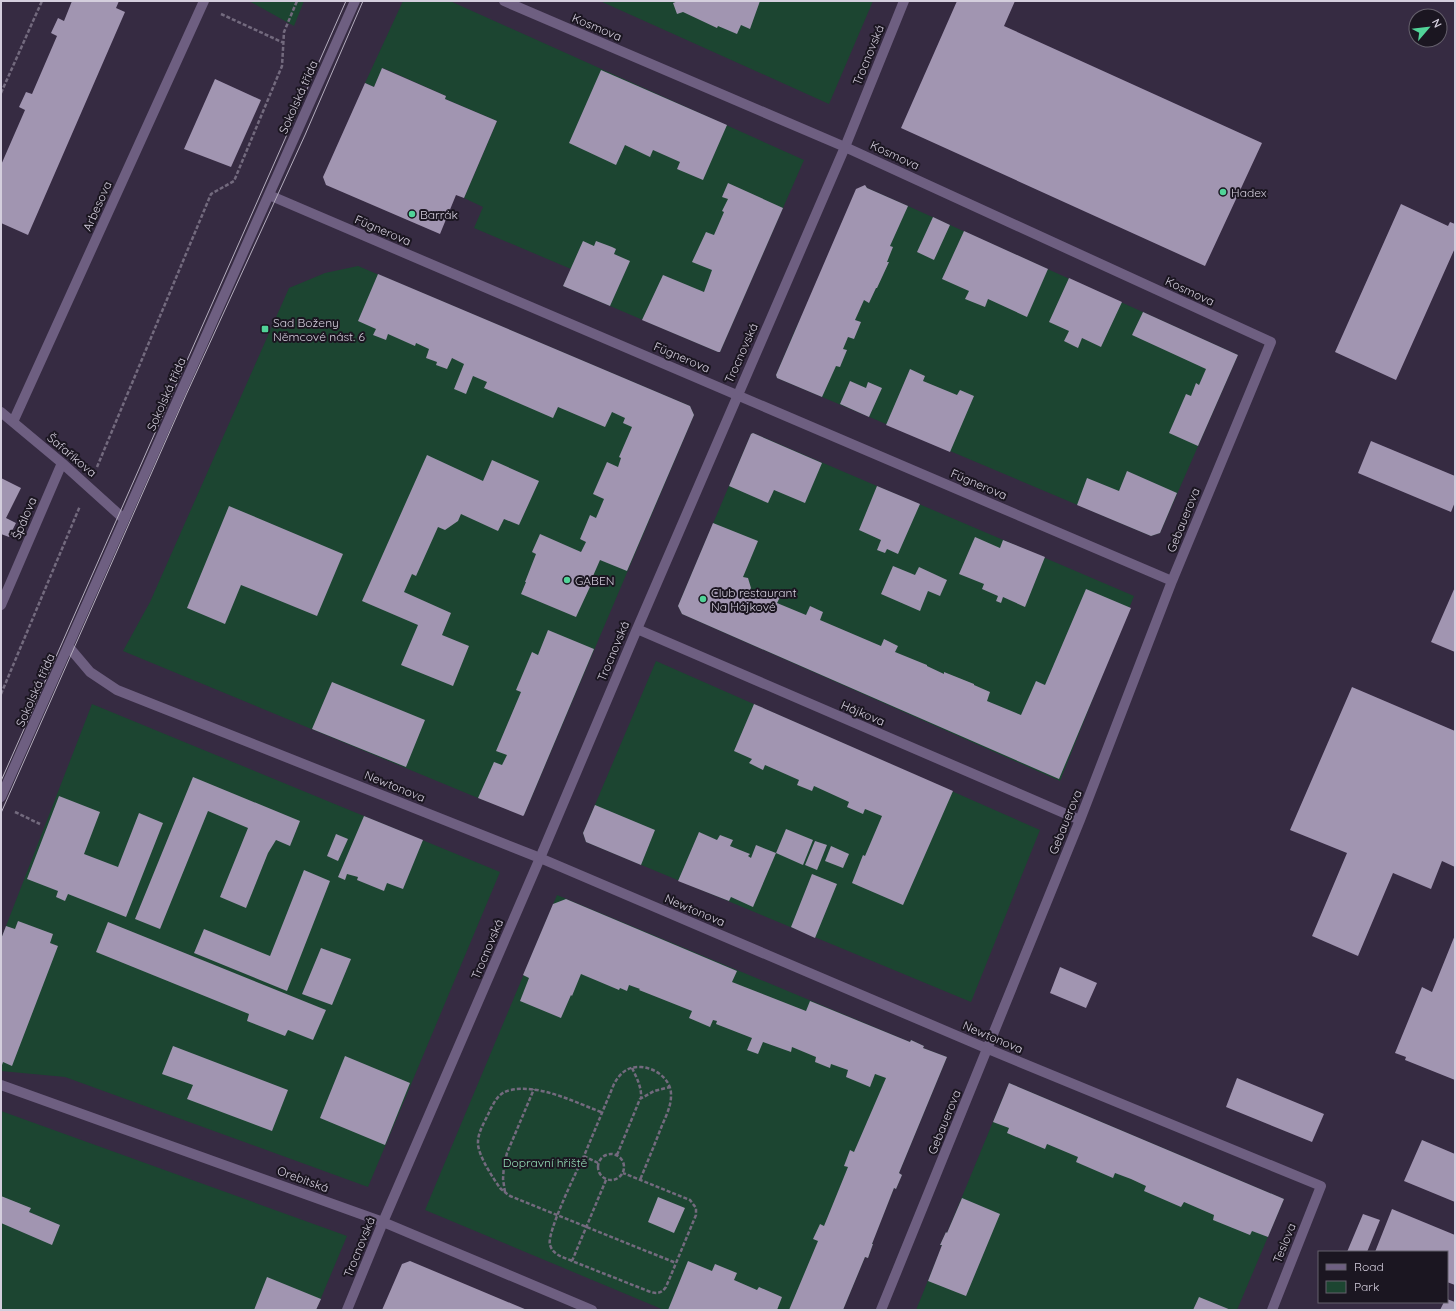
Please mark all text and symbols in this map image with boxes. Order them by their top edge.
north arrow [1408,8,1448,48]
street label: Kosmova [570,10,624,44]
text: N [1429,16,1445,30]
street label: Trocnovská [849,22,887,88]
street label: Sokolská třída [275,58,321,136]
street label: Kosmova [868,137,922,173]
street label: Arbesova [79,179,115,233]
place label: Hadex [1231,185,1267,200]
marker: Hadex [1218,187,1228,197]
place label: Barrák [420,207,458,222]
marker: Barrák [407,209,417,219]
street label: Fügnerova [353,211,413,249]
street label: Kosmova [1163,273,1217,309]
place label: Sad Boženy Němcové nást. 6 [273,315,366,344]
street label: Trocnovská [721,321,761,385]
marker: Sad Boženy Němcové nást. 6 [260,324,270,334]
street label: Fügnerova [652,338,712,376]
street label: Sokolská třída [143,355,189,433]
street label: Šafaříkova [44,430,100,480]
street label: Fügnerova [949,465,1009,503]
street label: Gebauerova [1163,486,1203,554]
street label: Špálova [8,494,40,542]
place label: GABEN [575,573,614,588]
marker: GABEN [562,575,572,585]
place label: Club restaurant Na Hájkové [711,585,796,614]
marker: Club restaurant Na Hájkové [698,594,708,604]
street label: Trocnovská [594,619,632,683]
street label: Sokolská třída [12,651,58,729]
street label: Hájkova [839,697,887,729]
street label: Newtonova [362,767,428,805]
street label: Gebauerova [1045,788,1085,856]
street label: Newtonova [663,891,727,929]
street label: Trocnovská [468,917,506,981]
street label: Newtonova [961,1018,1025,1056]
street label: Gebauerova [924,1088,964,1156]
park label: Dopravní hřiště [503,1155,587,1170]
street label: Orebitská [275,1163,331,1195]
street label: Trocnovská [340,1214,378,1280]
street label: Teslova [1269,1221,1299,1265]
legend [1318,1251,1448,1303]
text: Road [1354,1259,1384,1274]
text: Park [1354,1279,1379,1294]

